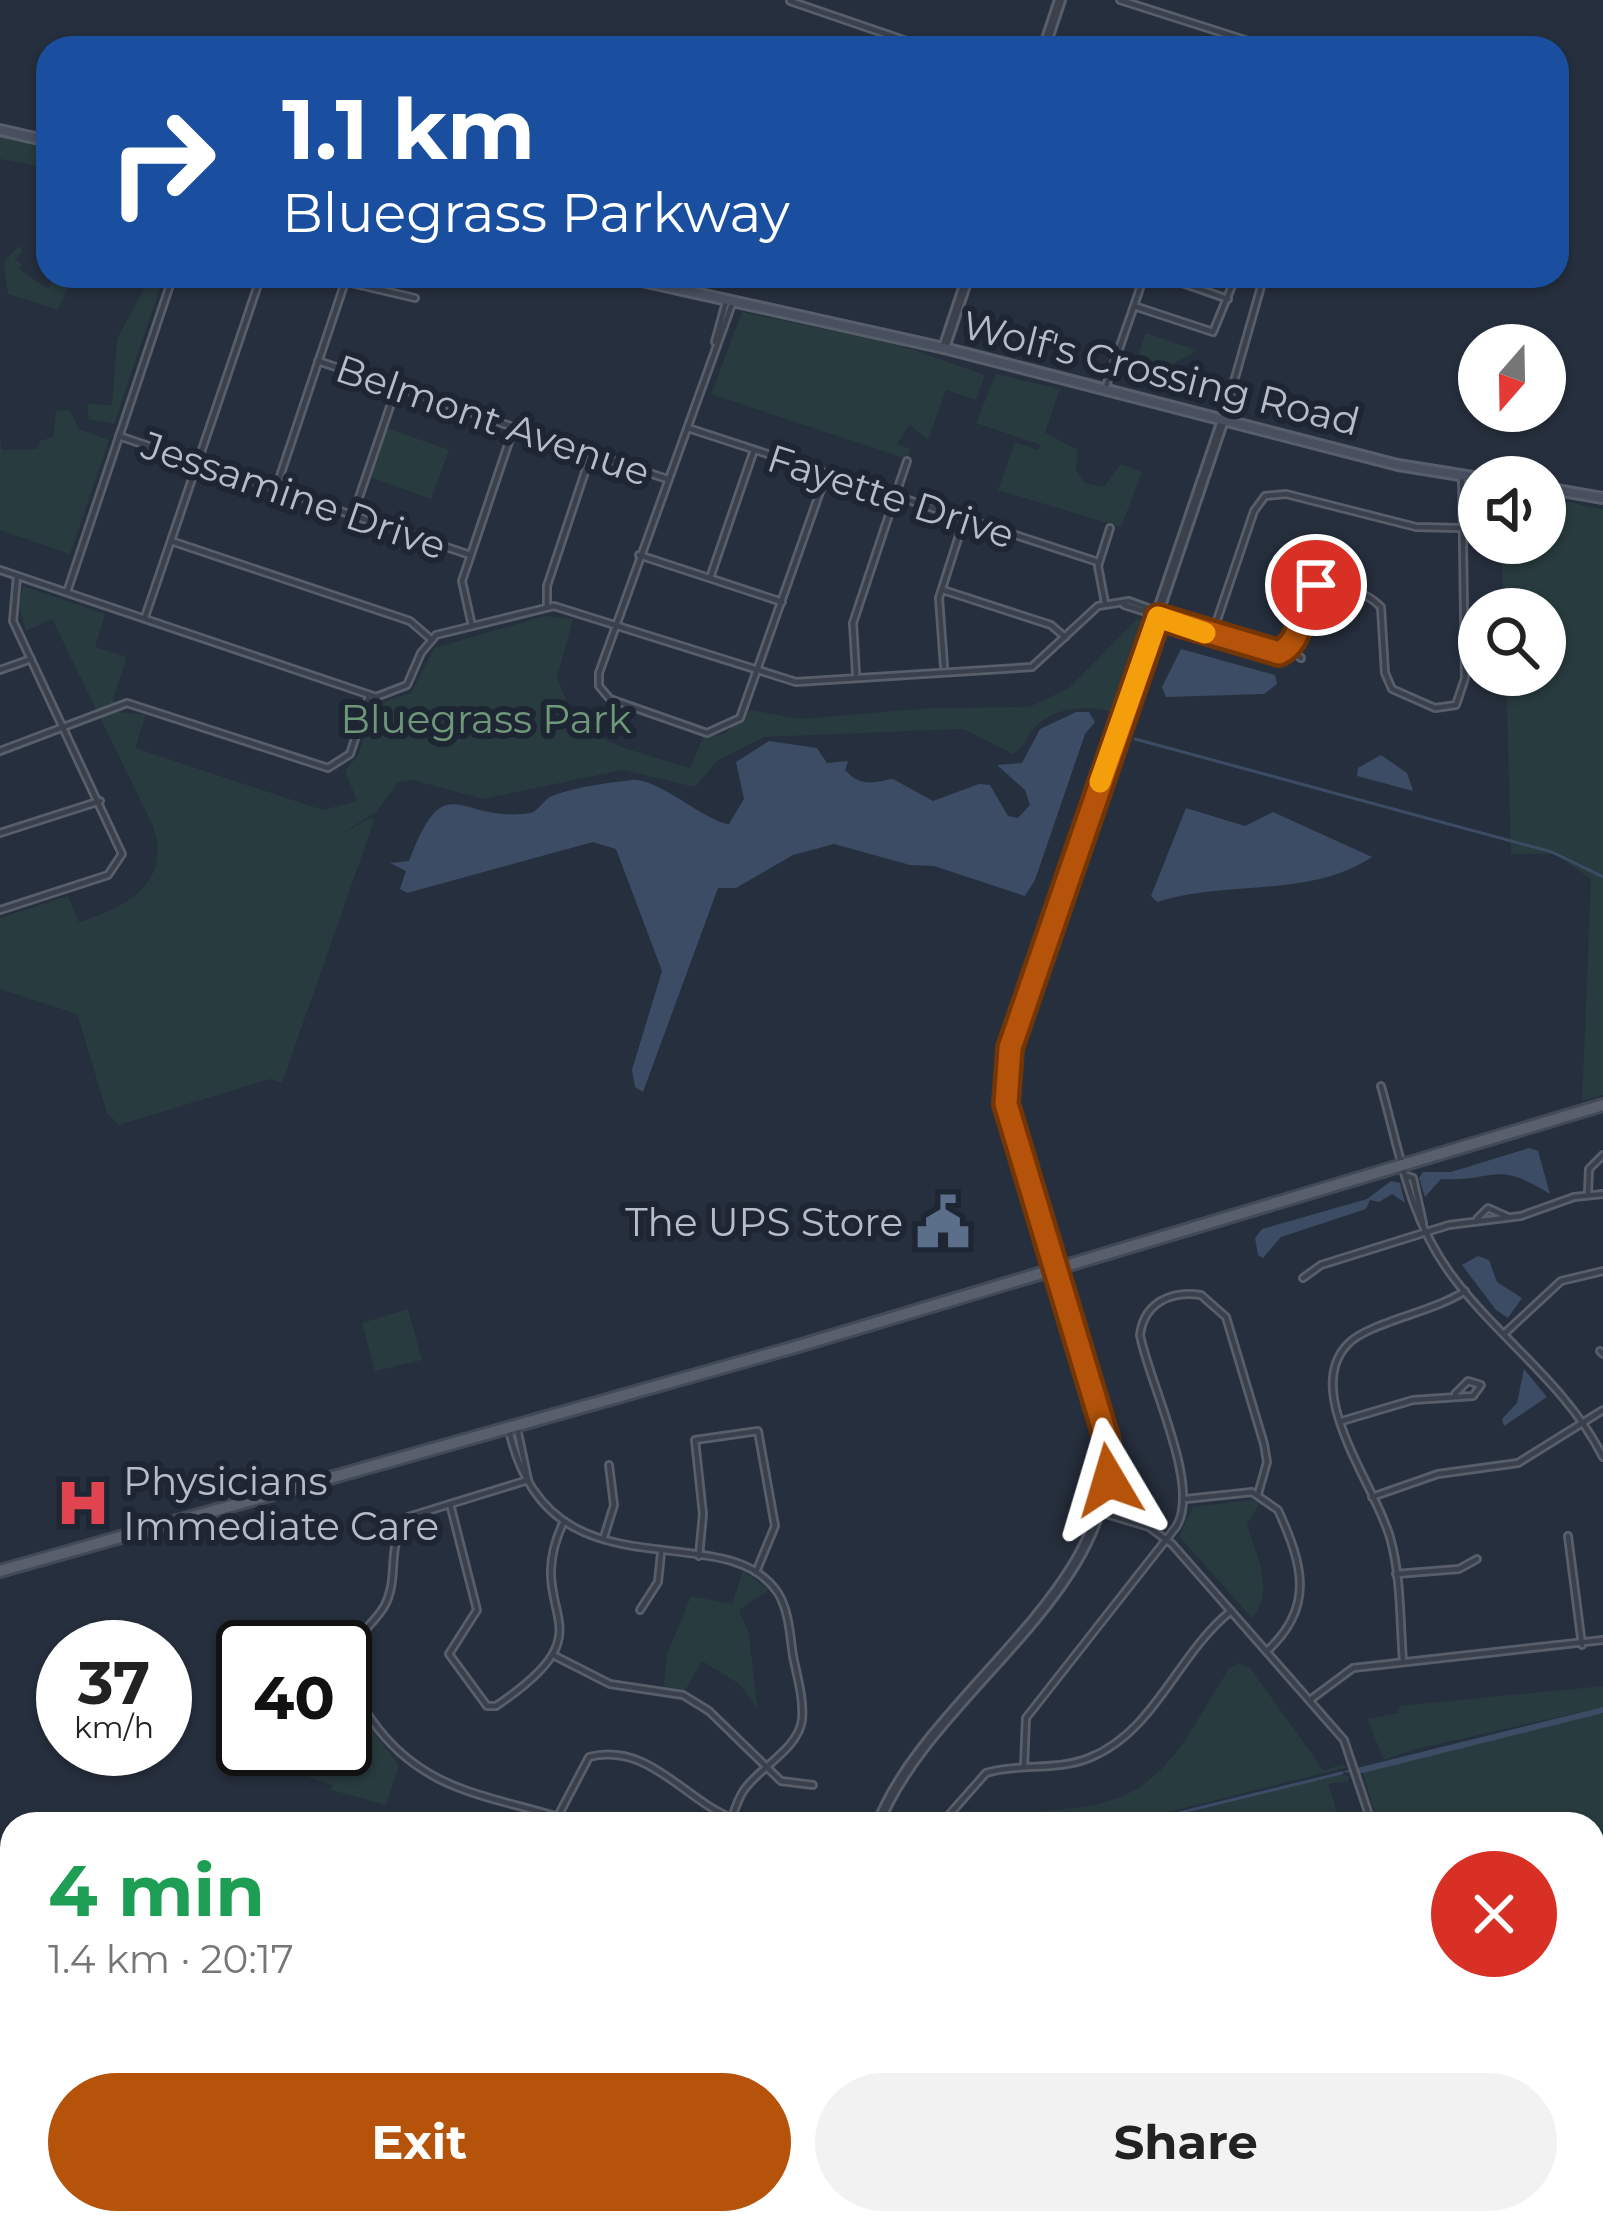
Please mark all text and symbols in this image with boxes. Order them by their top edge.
text: 1.1 km [282,78,535,180]
icon: right [84,84,240,240]
text: Bluegrass Parkway [282,180,790,246]
street label: Wolf's Crossing Road [957,300,1365,446]
north arrow [1458,324,1566,432]
map controls [1458,324,1566,696]
street label: Belmont Avenue [330,344,656,496]
street label: Jessamine Drive [135,420,452,570]
street label: Fayette Drive [762,434,1020,558]
button: sound [1458,456,1566,564]
pin [1265,534,1367,636]
icon: arrive [1283,552,1349,618]
button: search [1458,588,1566,696]
park label: Bluegrass Park [341,695,632,743]
public building icon: The UPS Store [914,1193,972,1251]
place label: The UPS Store [625,1198,903,1246]
position arrow [1046,1417,1172,1543]
place label: Physicians Immediate Care [123,1457,439,1550]
hospital icon: Physicians Immediate Care [54,1474,112,1532]
speed limit sign: 40 [216,1620,372,1776]
text: 37 [78,1646,150,1719]
text: km/h [74,1709,154,1746]
text: 4 min [48,1846,265,1934]
button: close [1431,1851,1557,1977]
text: 1.4 km · 20:17 [48,1935,294,1983]
button: Exit [48,2073,791,2211]
button: Share [815,2073,1557,2211]

